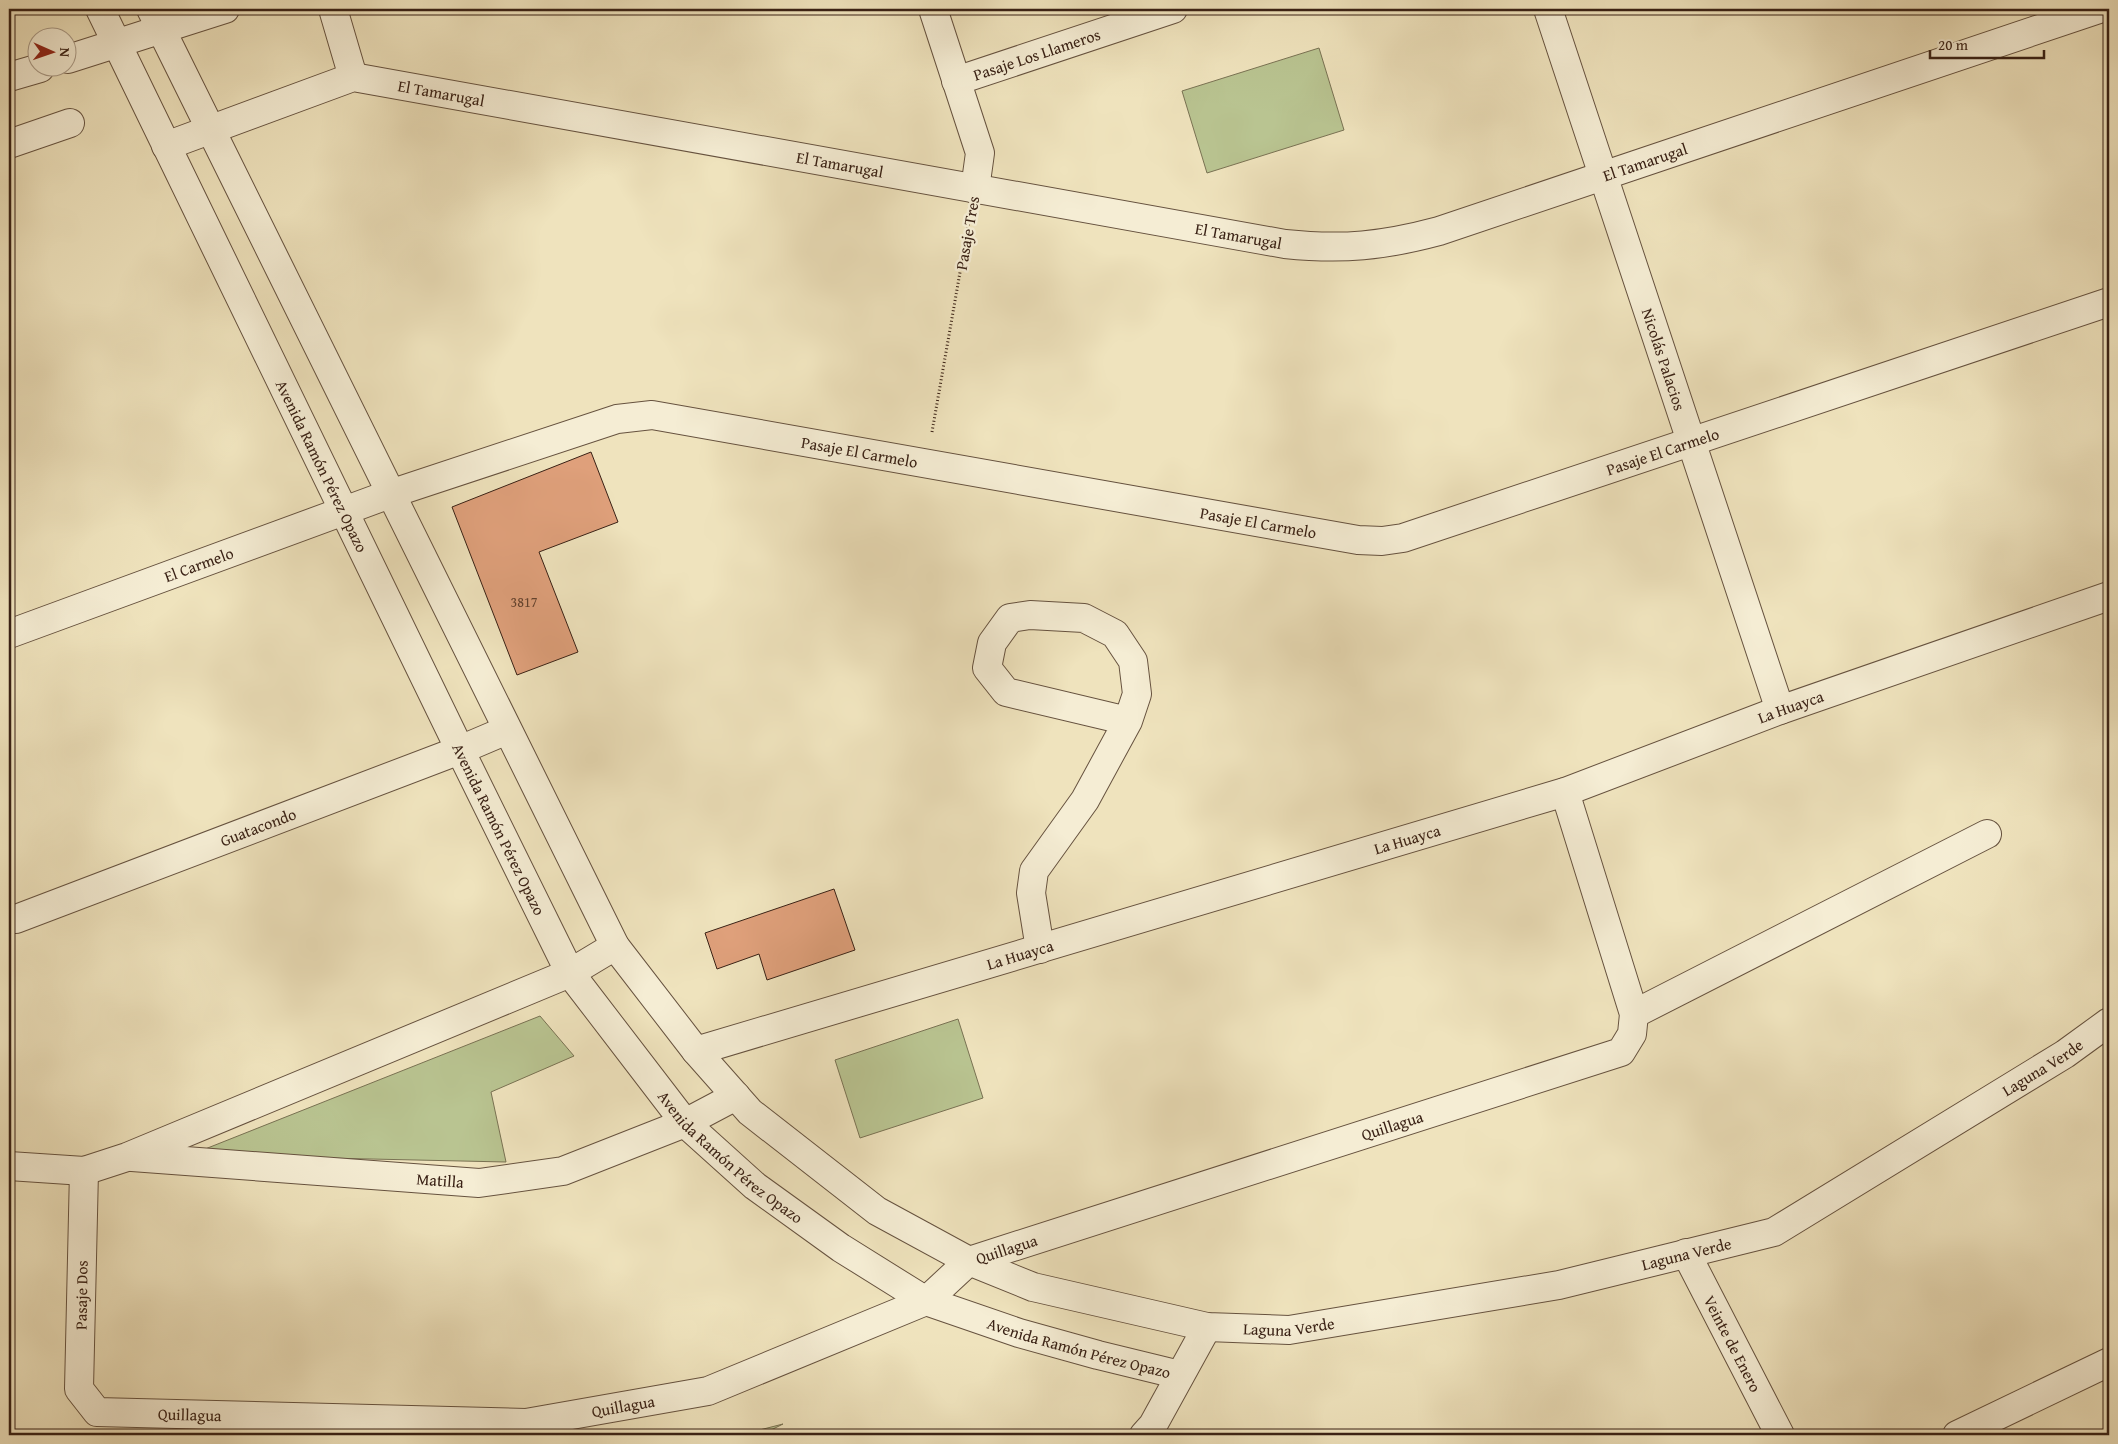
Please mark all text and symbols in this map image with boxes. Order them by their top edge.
street label: Pasaje Los Llameros [970,22,1103,87]
north arrow [28,28,78,78]
scale bar [1930,28,2044,60]
text: 20 m [1938,34,1969,55]
text: N [55,47,75,58]
street label: El Tamarugal [396,73,487,112]
street label: El Tamarugal [1599,136,1691,187]
street label: El Tamarugal [795,145,886,184]
street label: Pasaje Tres [949,194,985,272]
street label: El Tamarugal [1193,216,1284,255]
street label: Nicolás Palacios [1636,305,1692,414]
street label: Avenida Ramón Pérez Opazo [270,376,374,556]
street label: Pasaje El Carmelo [1603,421,1722,481]
street label: Pasaje El Carmelo [800,430,920,474]
street label: Pasaje El Carmelo [1198,500,1318,544]
street label: El Carmelo [161,541,237,588]
house number: 3817 [511,592,538,612]
street label: La Huayca [1754,684,1827,729]
street label: Avenida Ramón Pérez Opazo [446,739,552,919]
street label: Guatacondo [216,801,300,852]
street label: La Huayca [1371,818,1444,860]
street label: La Huayca [984,933,1057,976]
street label: Laguna Verde [1997,1033,2088,1102]
street label: Avenida Ramón Pérez Opazo [652,1085,808,1229]
street label: Quillagua [1358,1104,1426,1147]
street label: Matilla [416,1166,465,1194]
street label: Quillagua [972,1228,1041,1270]
street label: Laguna Verde [1639,1231,1734,1276]
street label: Pasaje Dos [68,1260,94,1330]
street label: Veinte de Enero [1698,1291,1768,1396]
street label: Avenida Ramón Pérez Opazo [984,1311,1173,1384]
street label: Laguna Verde [1243,1311,1336,1342]
street label: Quillagua [590,1389,657,1423]
street label: Quillagua [158,1402,222,1427]

